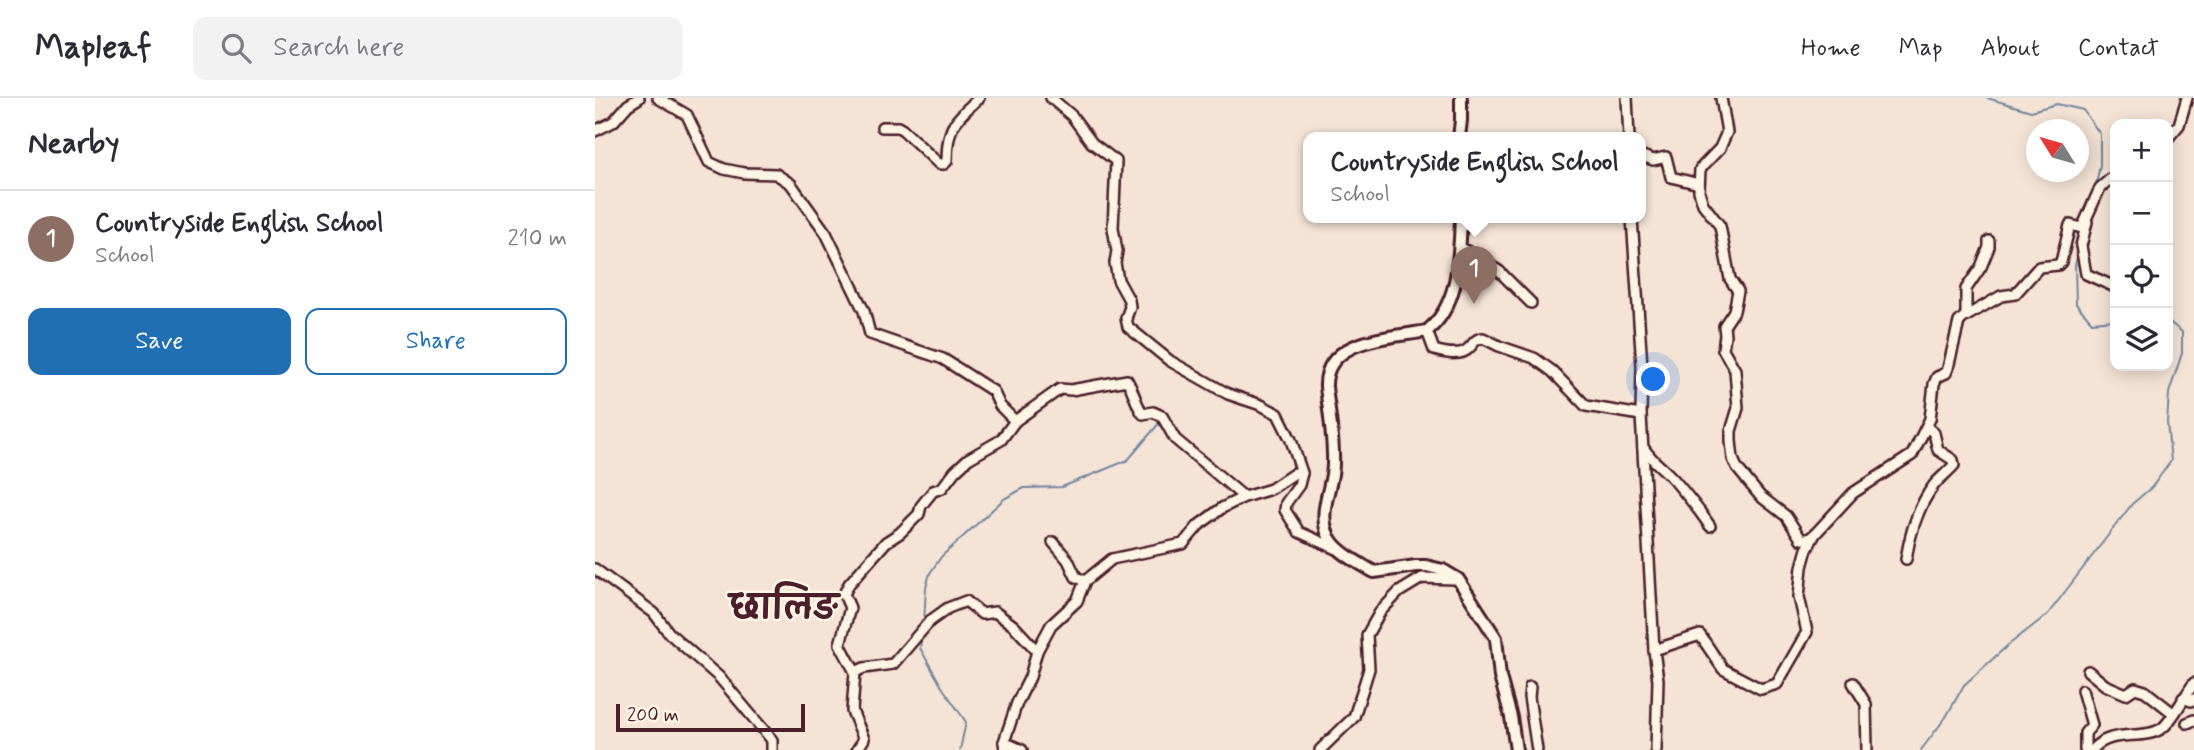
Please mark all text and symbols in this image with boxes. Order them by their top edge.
search box [193,17,683,80]
text: Mapleaf [35,26,151,70]
icon: search [217,29,255,67]
text: Search here [273,31,404,65]
text: Home [1801,33,1861,64]
text: Map [1899,33,1943,64]
text: About [1981,33,2040,64]
text: Contact [2078,33,2159,64]
north arrow [2026,119,2089,182]
map controls [2110,119,2173,371]
button: + [2110,119,2173,182]
text: Nearby [28,124,119,163]
popup [1303,132,1646,223]
text: Countryside English School [1330,146,1619,180]
text: School [1330,180,1390,210]
button: − [2110,182,2173,245]
text: Countryside English School [95,207,383,241]
text: 1 [46,224,56,254]
text: 210 m [507,224,567,254]
text: School [95,241,155,271]
button: locate [2110,245,2173,308]
pin: 1 [1451,246,1497,304]
button: Save [28,308,291,375]
button: Share [305,308,567,375]
button: layers [2110,308,2173,371]
your location [1636,362,1670,396]
district label: छालिङ [726,581,842,630]
scale bar [616,701,805,733]
text: 200 m [627,703,679,728]

